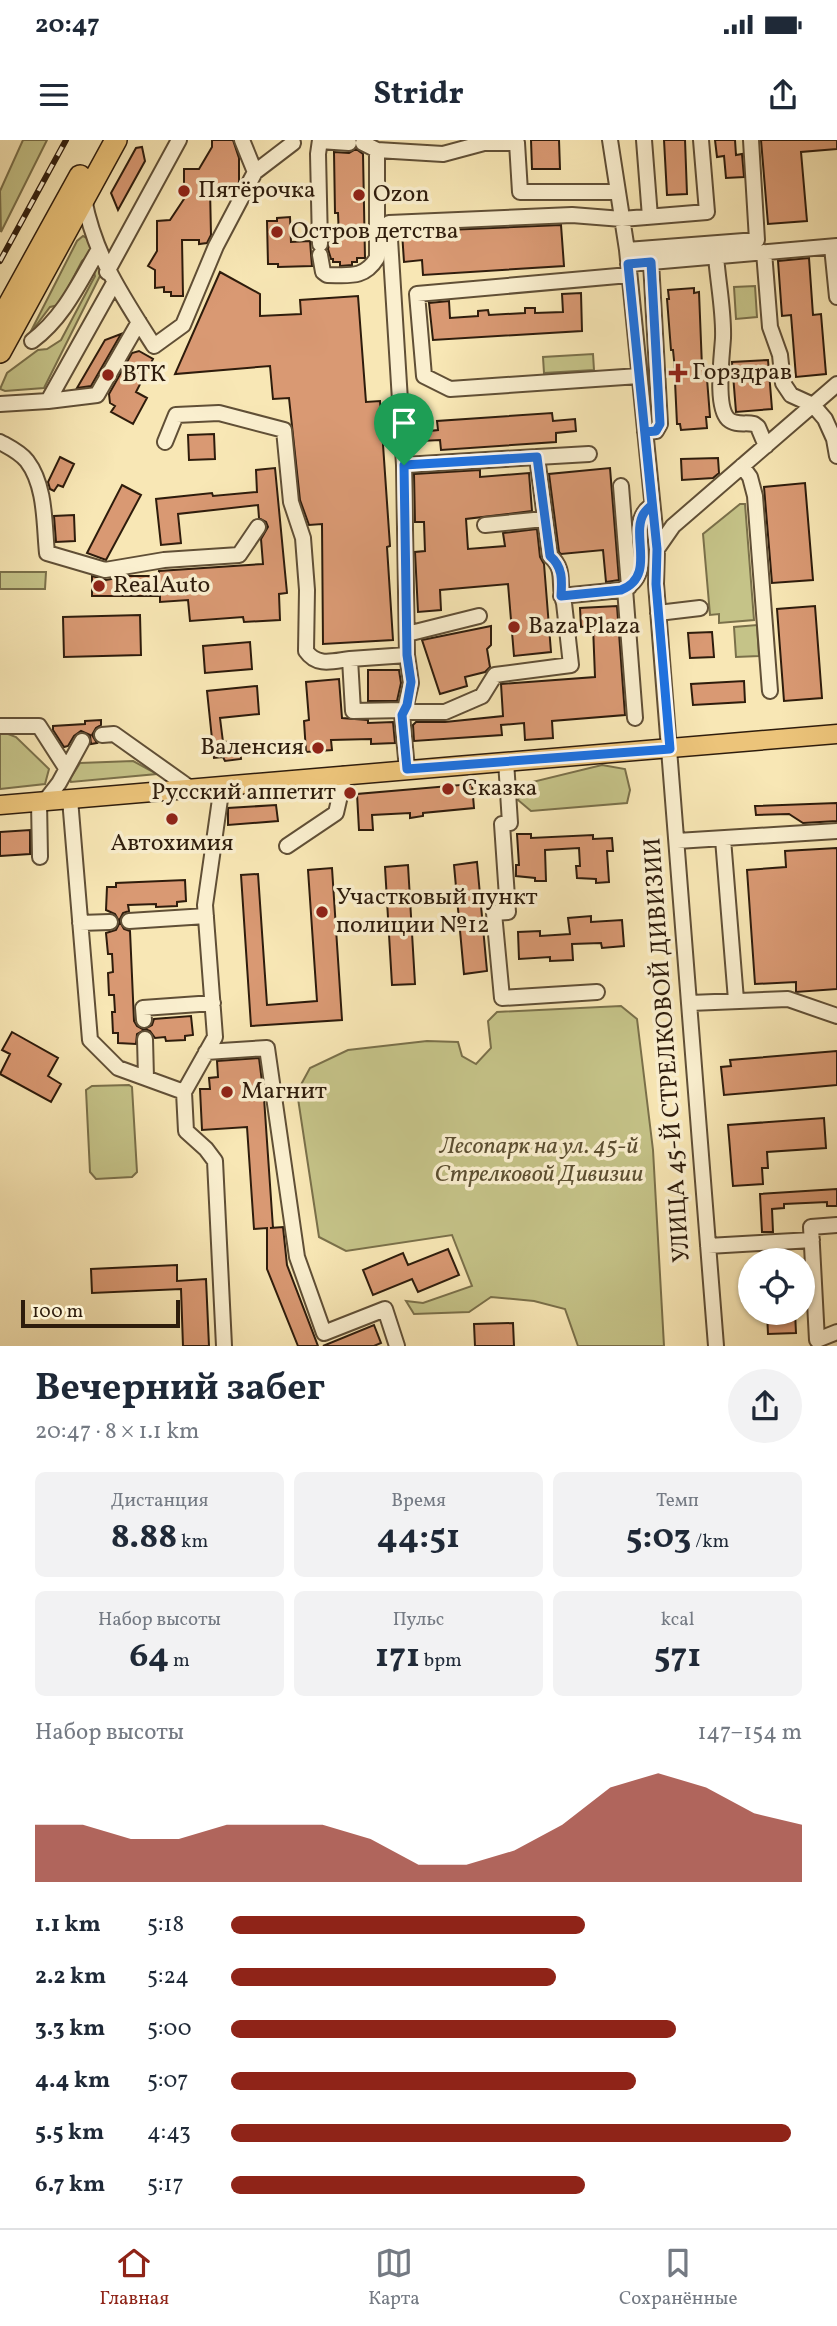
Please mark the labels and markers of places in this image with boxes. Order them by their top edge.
place label: Пятёрочка [198,174,316,208]
place label: Ozon [373,178,430,212]
marker: Пятёрочка [176,183,192,199]
marker: Ozon [351,187,367,203]
place label: Остров детства [291,215,459,249]
marker: Остров детства [269,224,285,240]
place label: Горздрав [692,356,792,390]
place label: ВТК [122,358,166,392]
marker: Горздрав [670,365,686,381]
marker: ВТК [100,367,116,383]
pin [374,393,434,465]
place label: RealAuto [113,569,210,603]
marker: RealAuto [91,578,107,594]
place label: Baza Plaza [528,610,641,644]
marker: Baza Plaza [506,619,522,635]
place label: Валенсия [200,731,304,765]
marker: Валенсия [310,740,326,756]
place label: Сказка [462,772,538,806]
place label: Русский аппетит [151,776,336,810]
marker: Сказка [440,781,456,797]
marker: Русский аппетит [342,785,358,801]
marker: Автохимия [164,811,180,827]
place label: Автохимия [110,827,234,861]
place label: Участковый пункт полиции №12 [336,881,538,943]
marker: Участковый пункт полиции №12 [314,904,330,920]
place label: Магнит [241,1075,327,1109]
marker: Магнит [219,1084,235,1100]

